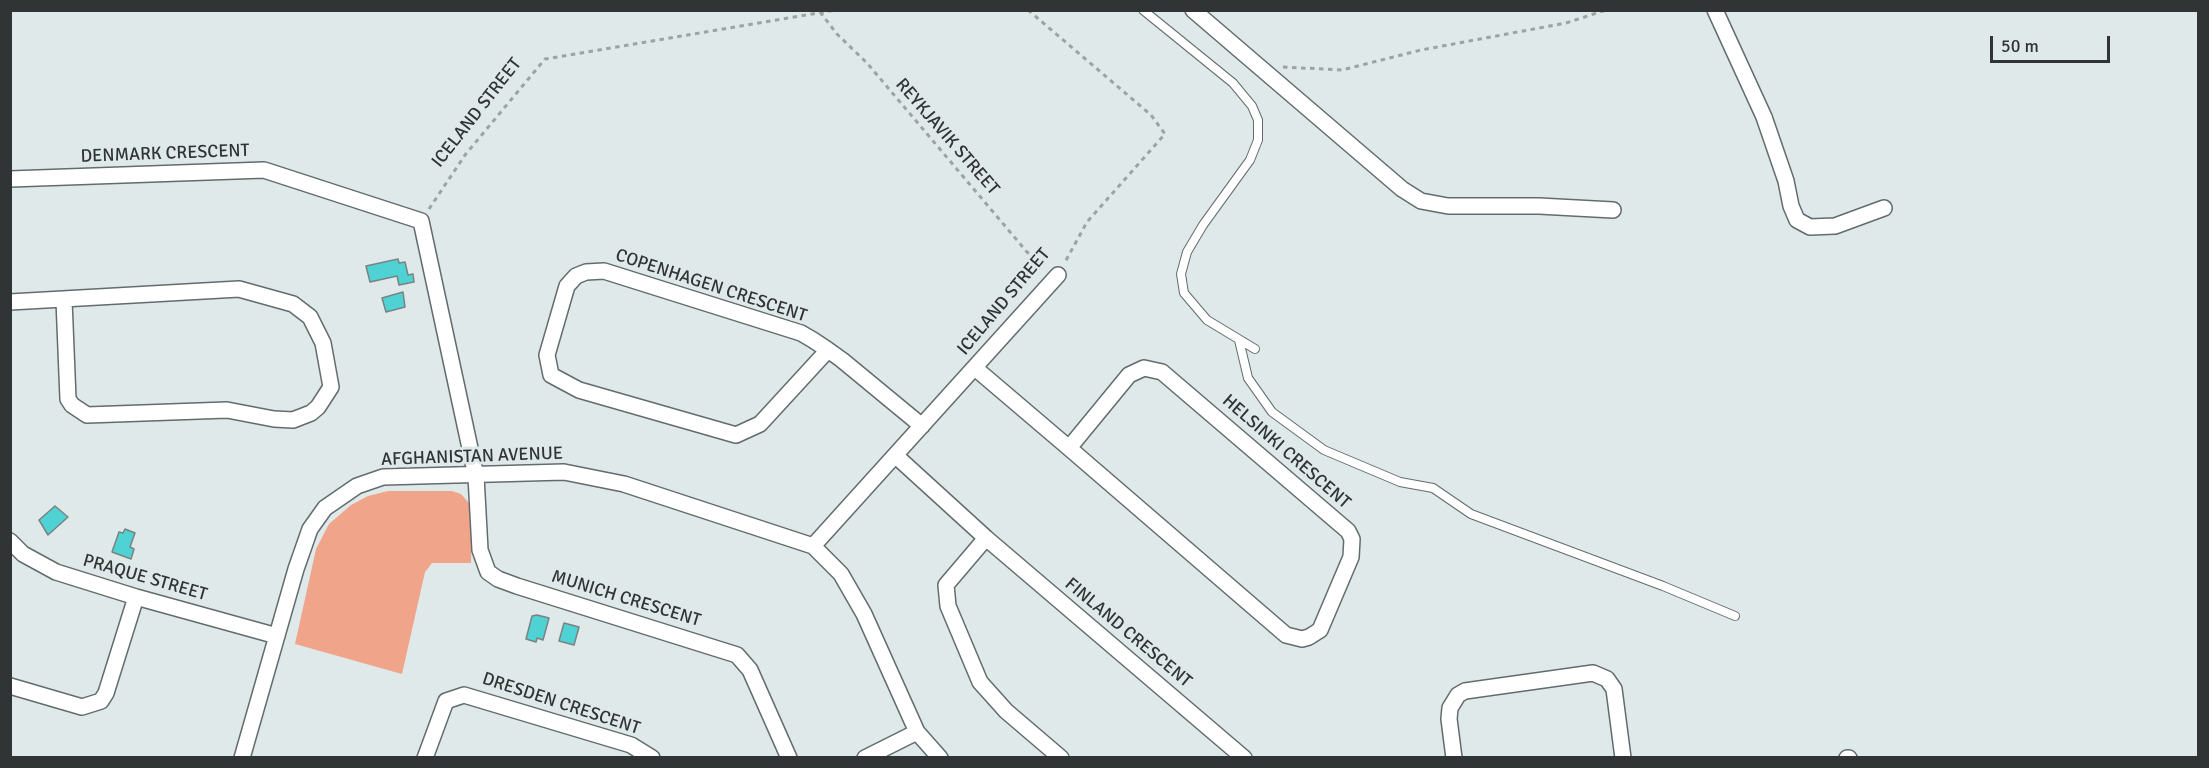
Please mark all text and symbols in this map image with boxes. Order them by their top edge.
scale bar [1993,24,2113,62]
text: 50 m [2001,35,2039,57]
street label: ICELAND STREET [428,54,526,172]
street label: REYKJAVIK STREET [891,74,1003,200]
street label: DENMARK CRESCENT [80,140,250,168]
street label: ICELAND STREET [953,244,1055,360]
street label: COPENHAGEN CRESCENT [613,245,809,327]
street label: HELSINKI CRESCENT [1217,390,1355,514]
street label: AFGHANISTAN AVENUE [381,443,563,471]
street label: PRAQUE STREET [80,550,210,606]
street label: MUNICH CRESCENT [549,566,703,632]
street label: FINLAND CRESCENT [1060,574,1196,692]
street label: DRESDEN CRESCENT [479,668,643,740]

